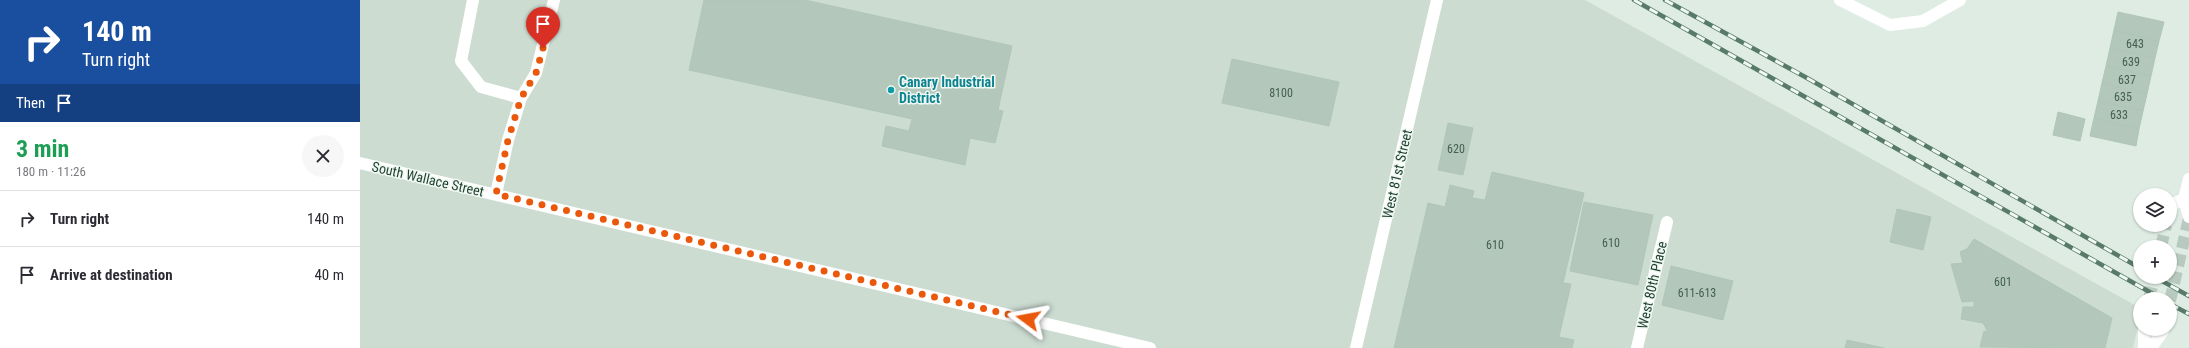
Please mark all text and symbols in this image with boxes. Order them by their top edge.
pin [526,7.0,560,48]
icon: arrive [532,13,554,35]
text: 140 m [82,15,152,48]
icon: right [16,16,68,68]
house number: 643 [2126,37,2144,51]
text: Turn right [82,49,150,70]
house number: 639 [2122,55,2140,69]
house number: 637 [2118,73,2136,87]
place label: Canary Industrial District [899,74,995,106]
marker: Canary Industrial District [886,85,896,95]
house number: 8100 [1269,86,1293,100]
house number: 635 [2114,90,2132,104]
icon: arrive [53,92,75,114]
text: Then [16,94,45,112]
house number: 633 [2110,108,2128,122]
street label: West 81st Street [1379,128,1415,220]
text: 3 min [16,135,69,163]
button: close [302,135,344,177]
house number: 620 [1447,142,1465,156]
street label: South Wallace Street [370,158,486,200]
text: 180 m · 11:26 [16,164,86,179]
map controls [2133,188,2177,336]
button: layers [2133,188,2177,232]
icon: right [16,208,38,230]
text: Turn right [50,210,109,228]
text: 140 m [307,210,344,228]
house number: 610 [1602,236,1620,250]
house number: 610 [1486,238,1504,252]
street label: West 80th Place [1634,239,1670,330]
button: + [2133,240,2177,284]
icon: arrive [16,264,38,286]
text: Arrive at destination [50,266,173,284]
text: 40 m [314,266,344,284]
house number: 601 [1994,275,2012,289]
house number: 611-613 [1678,286,1716,300]
button: − [2133,292,2177,336]
position arrow [1007,298,1049,340]

